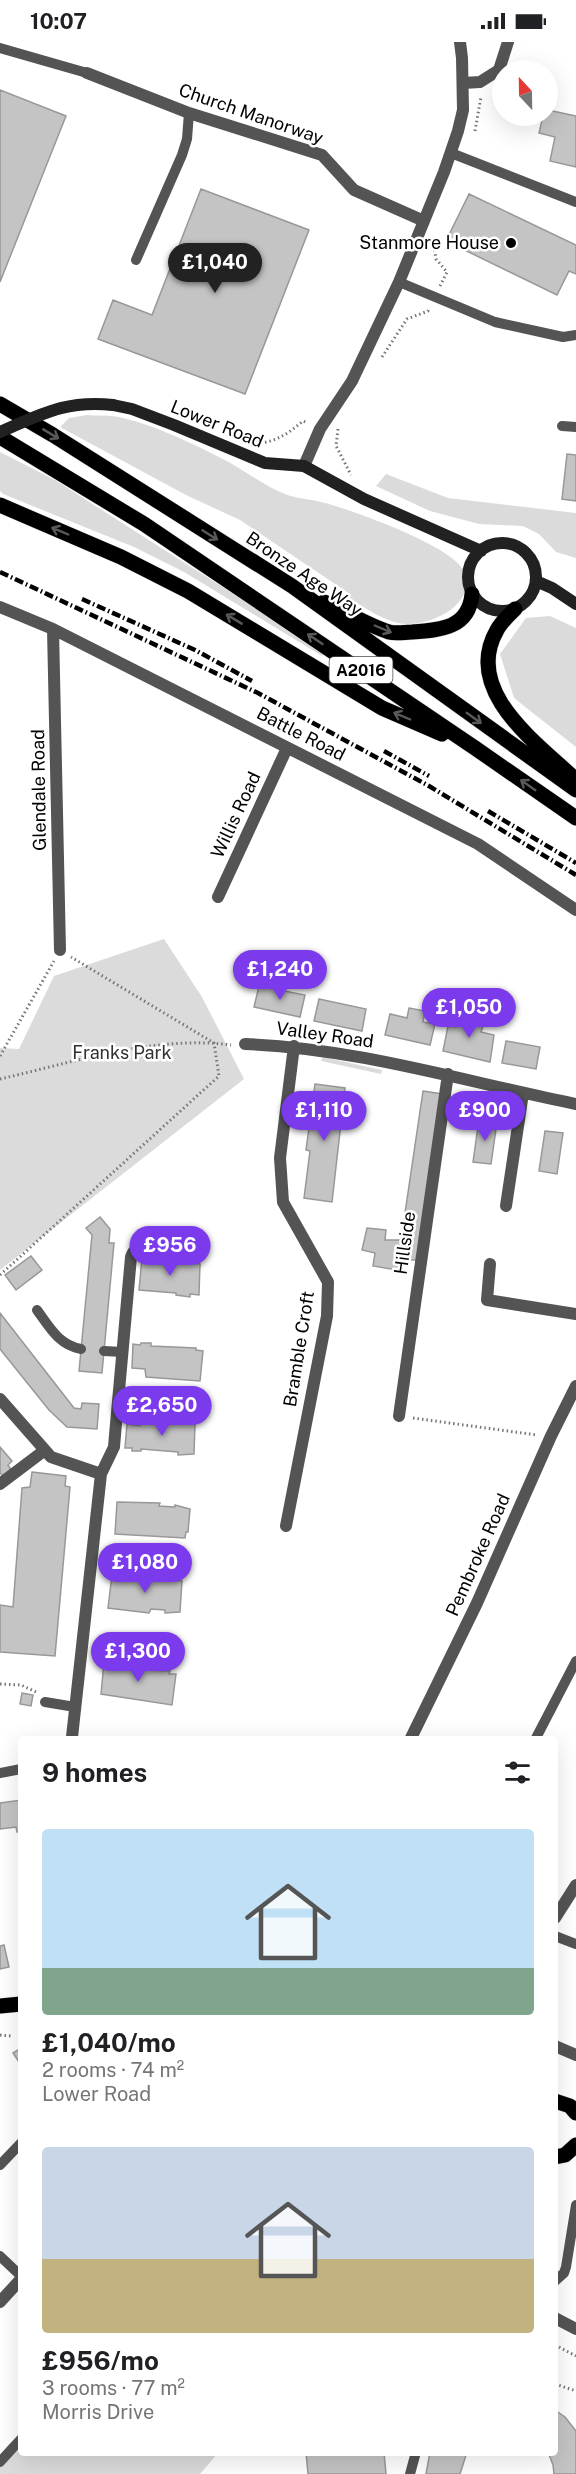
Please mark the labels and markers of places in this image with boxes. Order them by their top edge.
place label: Stanmore House [359,232,499,253]
marker: Stanmore House [504,236,518,250]
pin: £1,040 [166,243,264,294]
pin: £1,240 [231,950,329,1001]
pin: £1,050 [420,988,518,1039]
pin: £1,110 [275,1091,373,1142]
pin: £900 [449,1091,521,1142]
pin: £956 [134,1226,206,1277]
pin: £2,650 [113,1386,211,1437]
pin: £1,080 [96,1543,194,1594]
pin: £1,300 [89,1632,187,1683]

